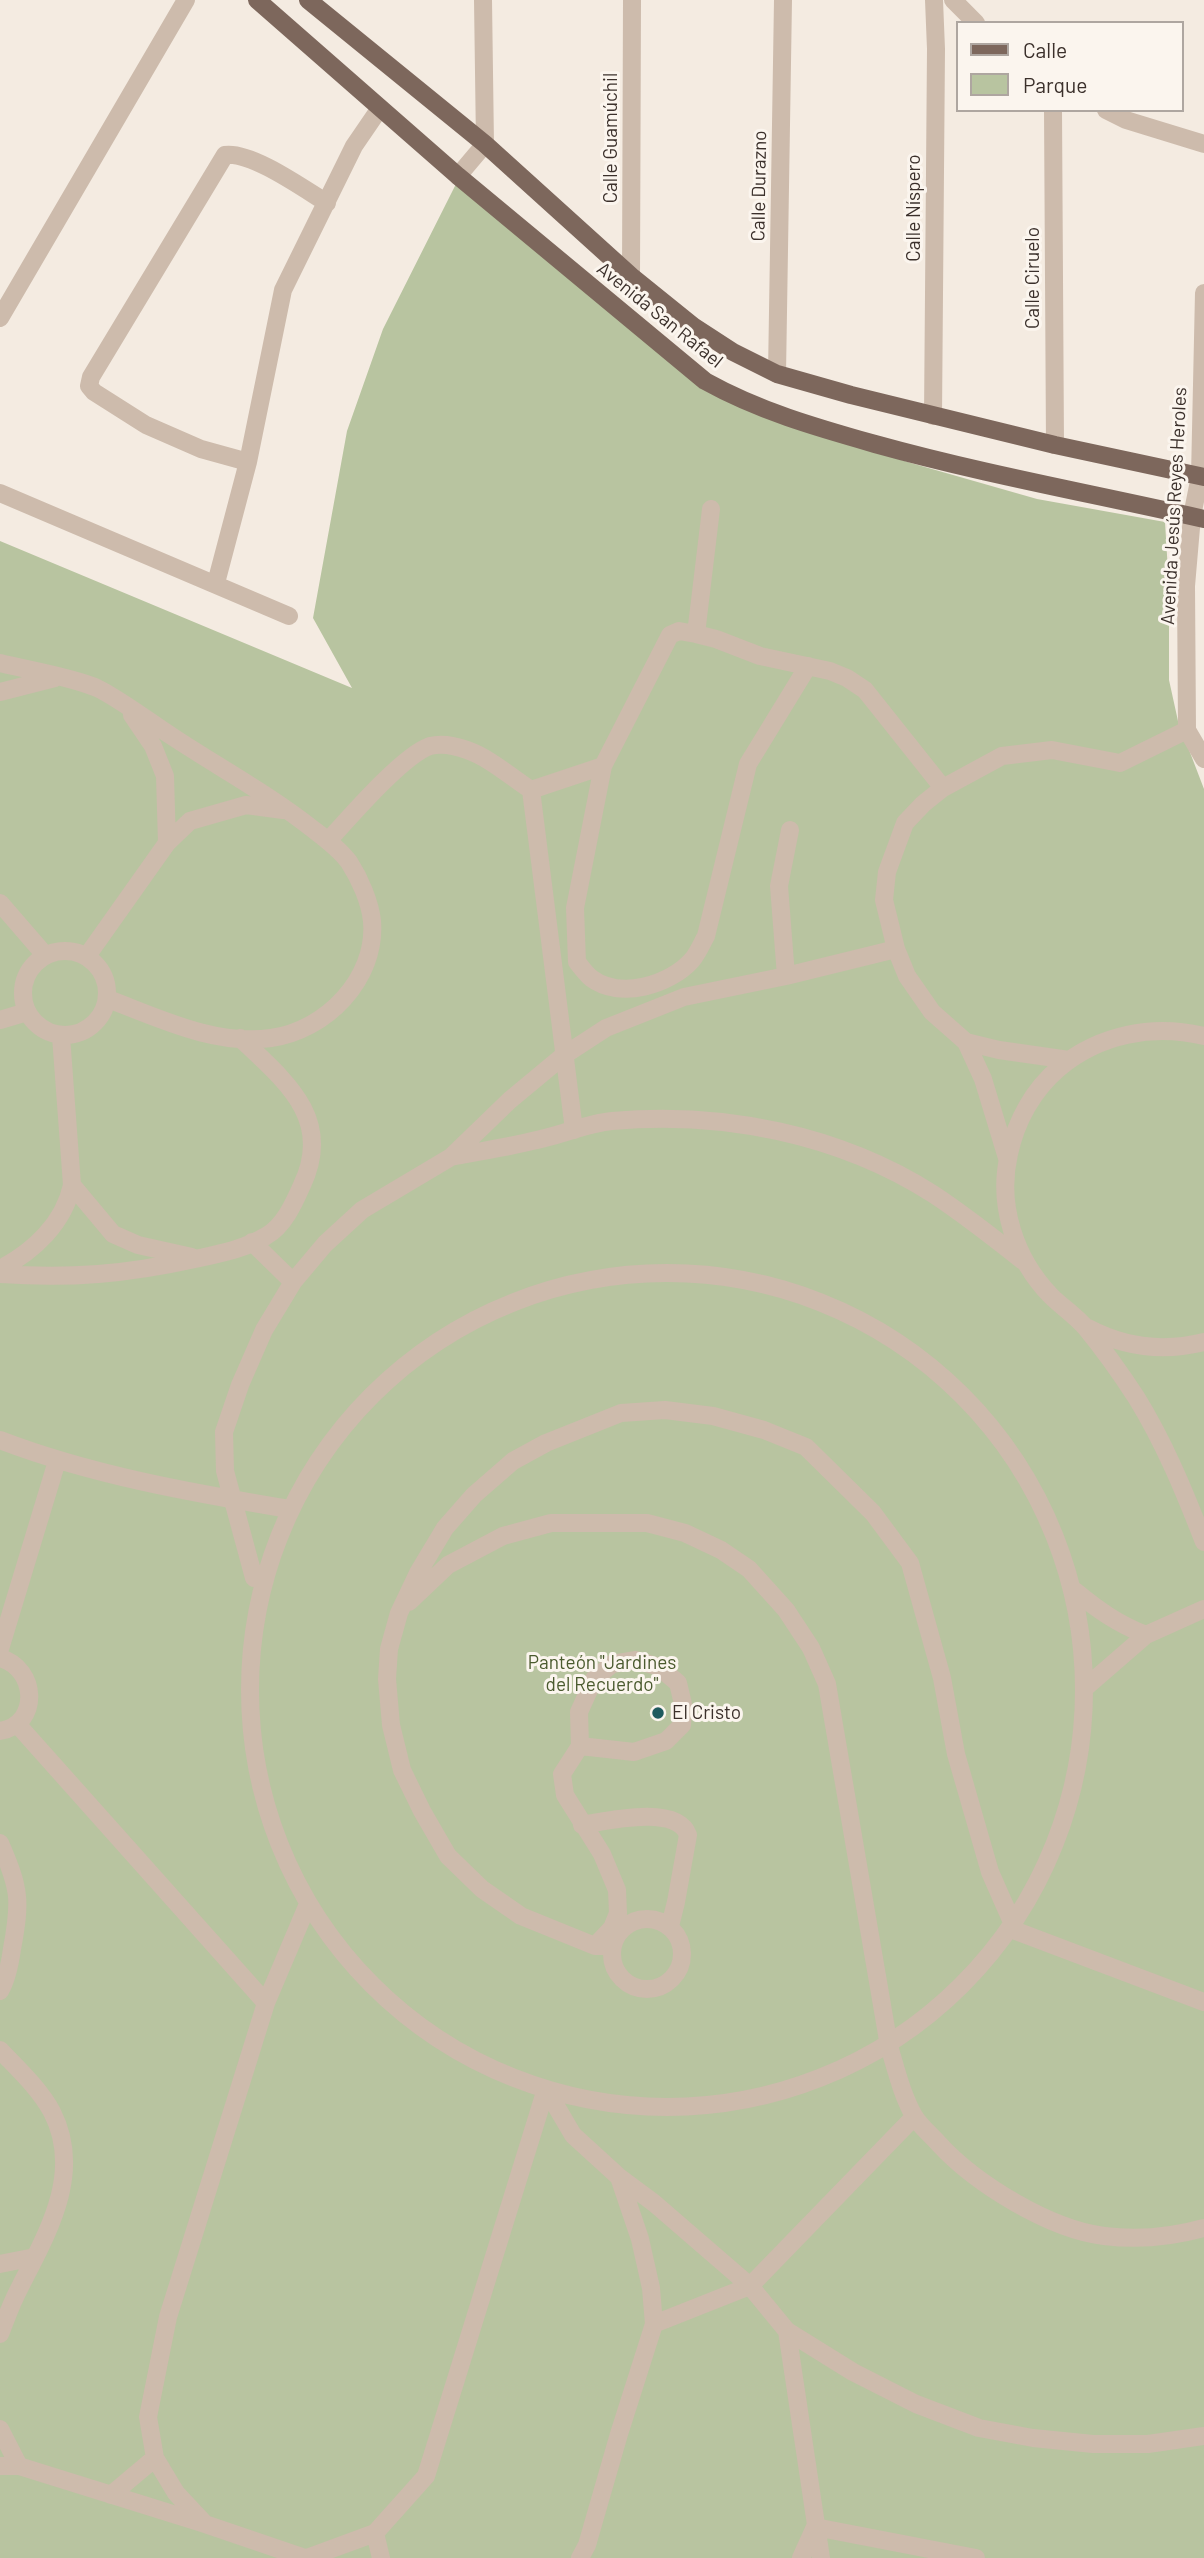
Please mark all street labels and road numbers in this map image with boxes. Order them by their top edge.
street label: Calle Guamúchil [600,73,622,203]
street label: Calle Durazno [747,130,771,242]
street label: Calle Níspero [903,154,925,262]
street label: Calle Ciruelo [1022,227,1044,329]
street label: Avenida San Rafael [592,257,728,373]
street label: Avenida Jesús Reyes Heroles [1156,387,1192,625]

